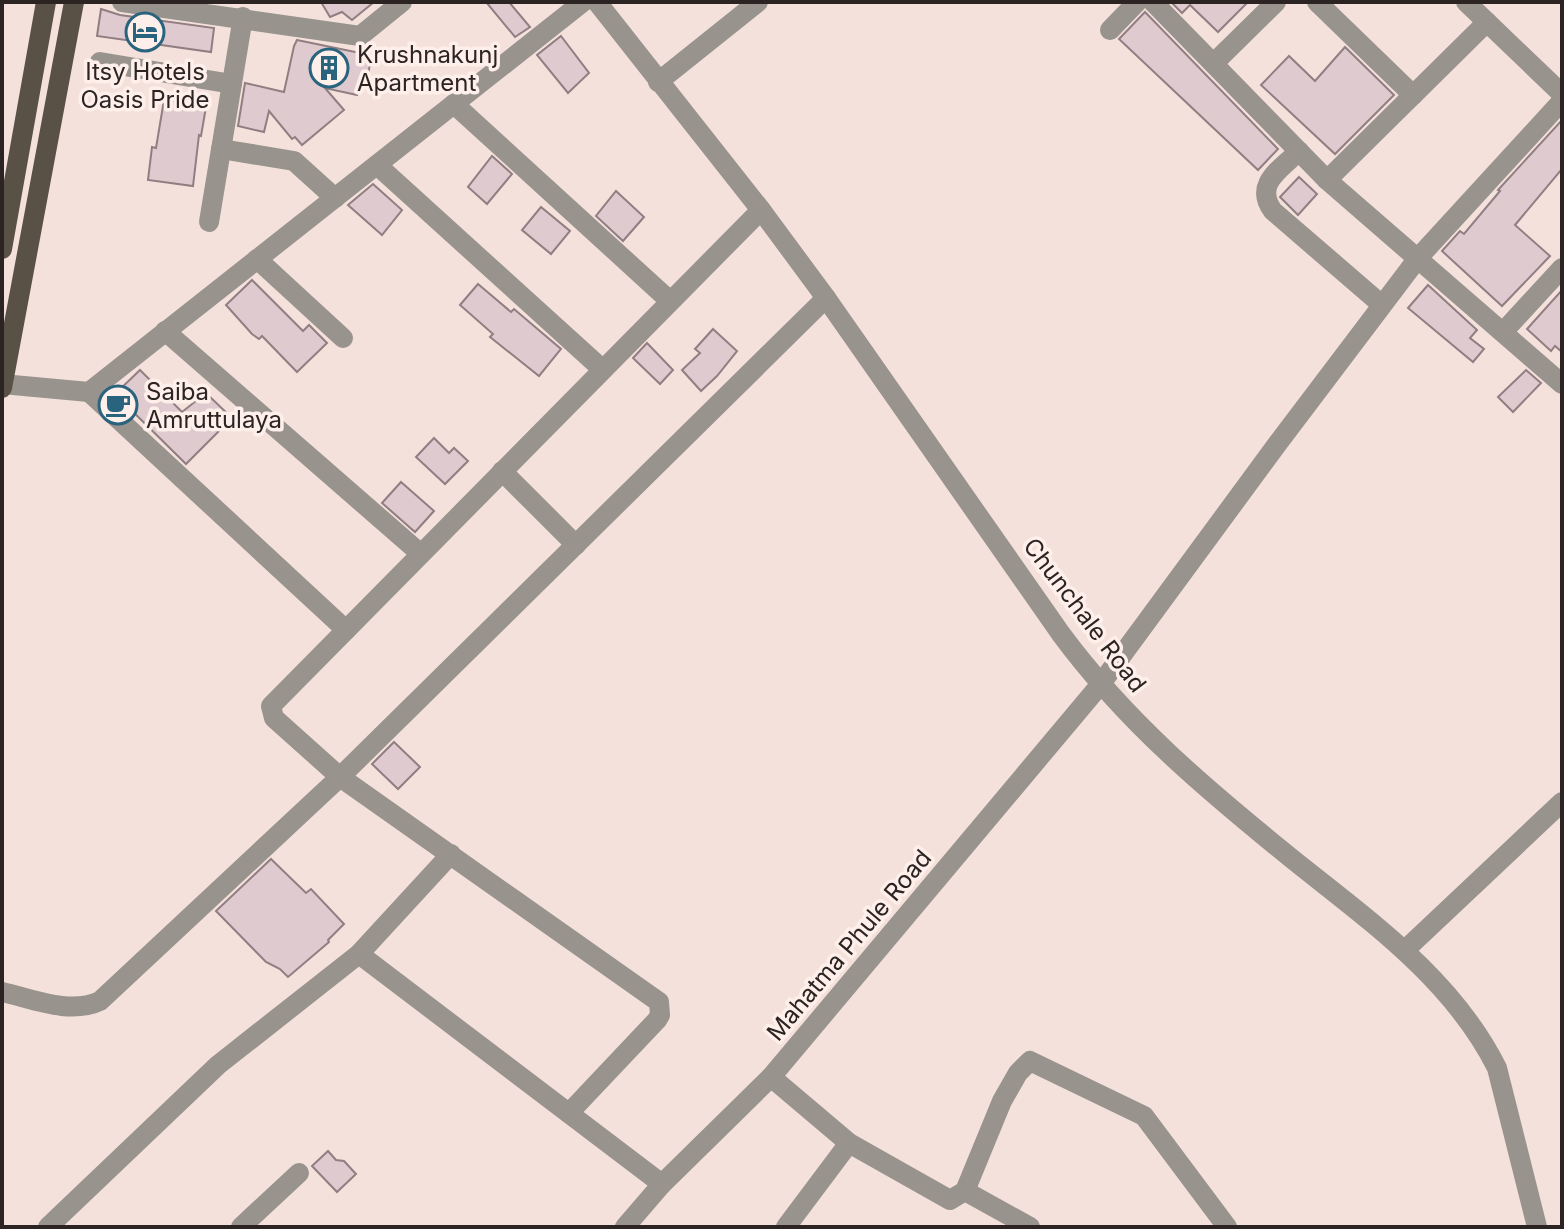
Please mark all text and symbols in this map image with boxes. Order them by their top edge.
hotel icon: Itsy Hotels Oasis Pride [124,11,166,53]
place label: Krushnakunj Apartment [357,40,498,97]
building icon: Krushnakunj Apartment [308,47,350,89]
place label: Itsy Hotels Oasis Pride [81,57,209,114]
place label: Saiba Amruttulaya [146,377,282,434]
cafe icon: Saiba Amruttulaya [97,384,139,426]
street label: Chunchale Road [1017,532,1153,698]
street label: Mahatma Phule Road [761,844,937,1046]

